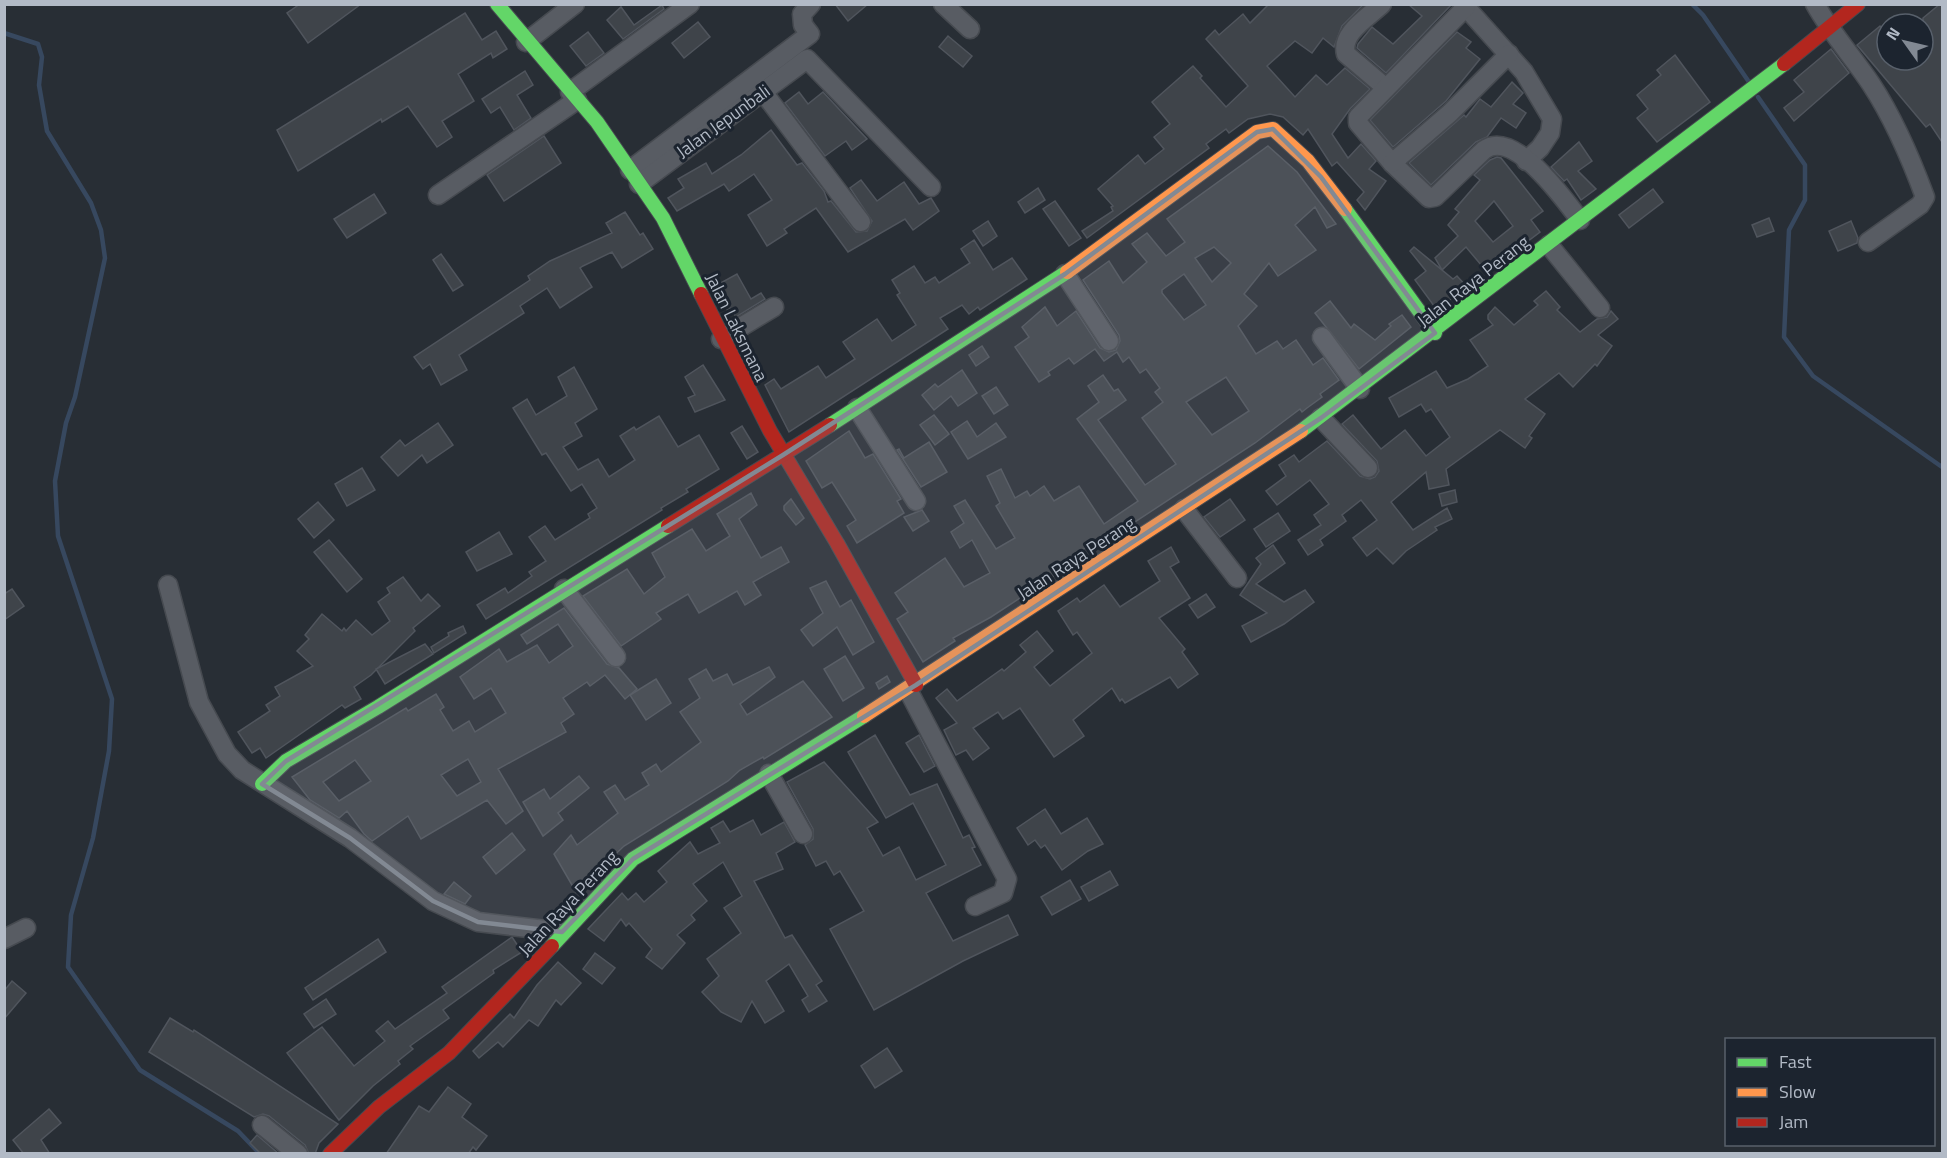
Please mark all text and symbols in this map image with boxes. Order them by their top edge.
north arrow [1875,12,1935,72]
text: N [1880,22,1906,45]
street label: Jalan Jepunbali [670,78,776,164]
street label: Jalan Raya Perang [1411,228,1535,334]
street label: Jalan Laksmana [699,268,775,386]
street label: Jalan Raya Perang [1011,510,1141,606]
street label: Jalan Raya Perang [512,844,624,962]
legend [1725,1038,1935,1146]
text: Fast [1779,1048,1812,1075]
text: Slow [1779,1078,1816,1105]
text: Jam [1779,1108,1808,1135]

